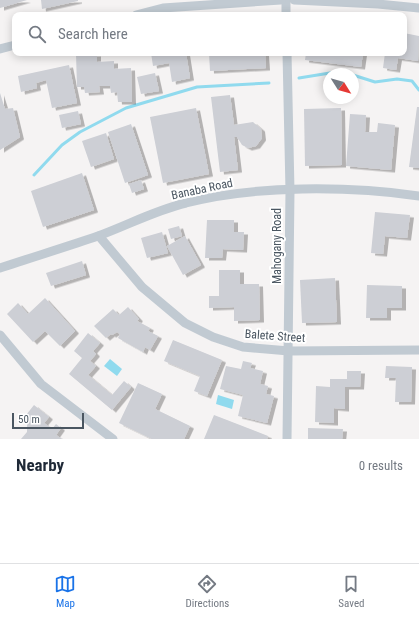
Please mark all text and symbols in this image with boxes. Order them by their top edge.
search box [12,12,407,56]
icon: search [26,23,48,45]
text: Search here [58,25,128,43]
north arrow [323,68,359,104]
street label: Banaba Road [170,176,234,202]
street label: Mahogany Road [270,208,284,284]
street label: Balete Street [244,327,306,345]
scale bar [12,411,84,430]
text: 50 m [18,413,40,426]
text: Nearby [16,455,64,475]
text: 0 results [359,458,403,473]
tab: Map [54,573,76,610]
tab: Directions [185,573,229,610]
tab: Saved [338,573,365,610]

